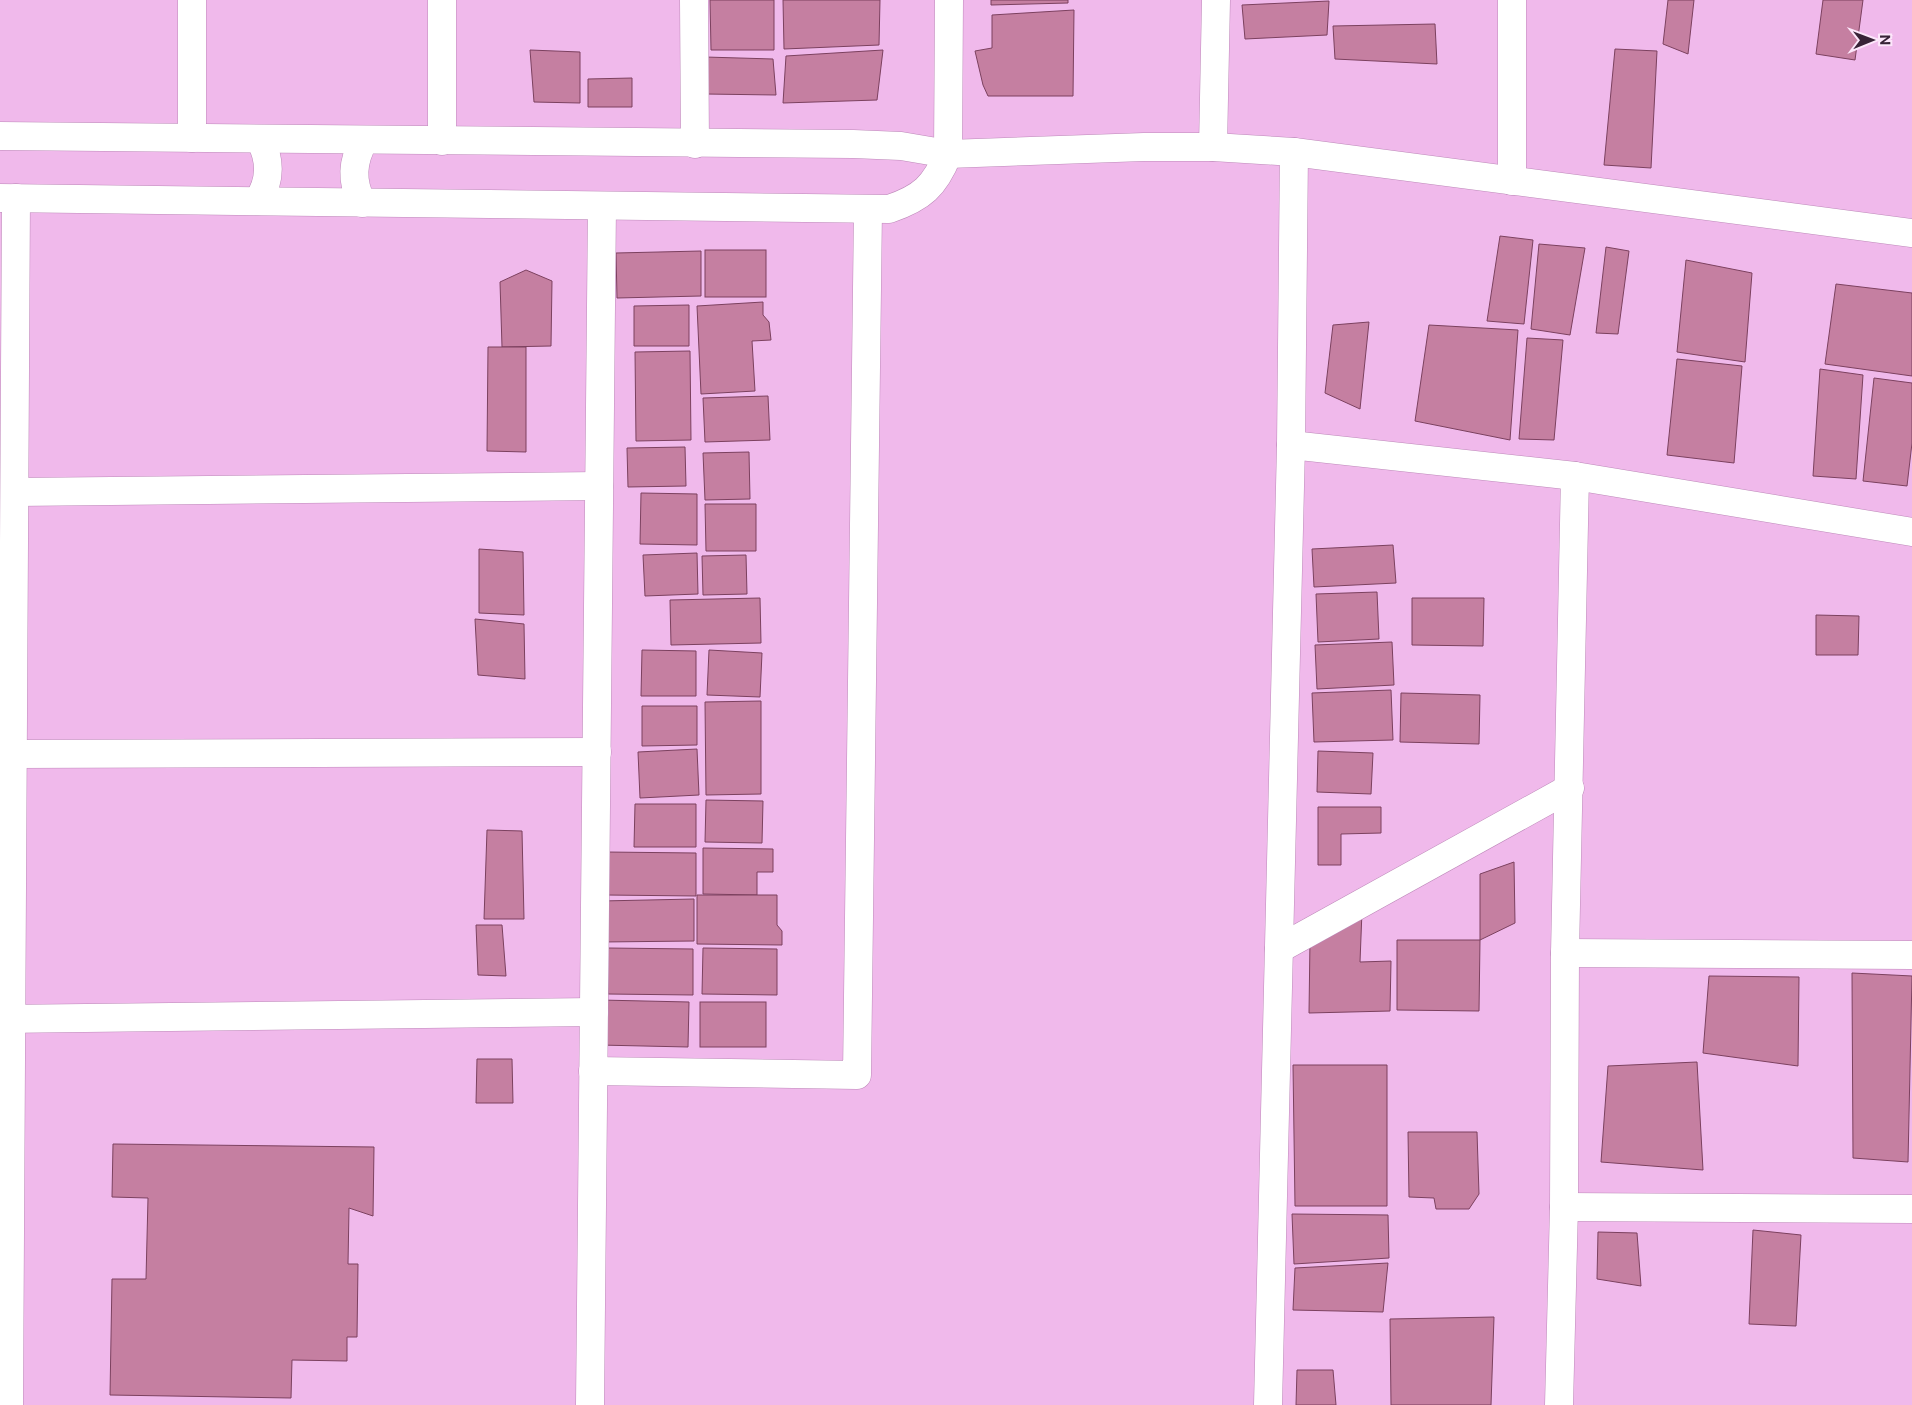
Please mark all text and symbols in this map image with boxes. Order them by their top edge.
north arrow [1847,15,1897,65]
text: N [1877,34,1893,45]

